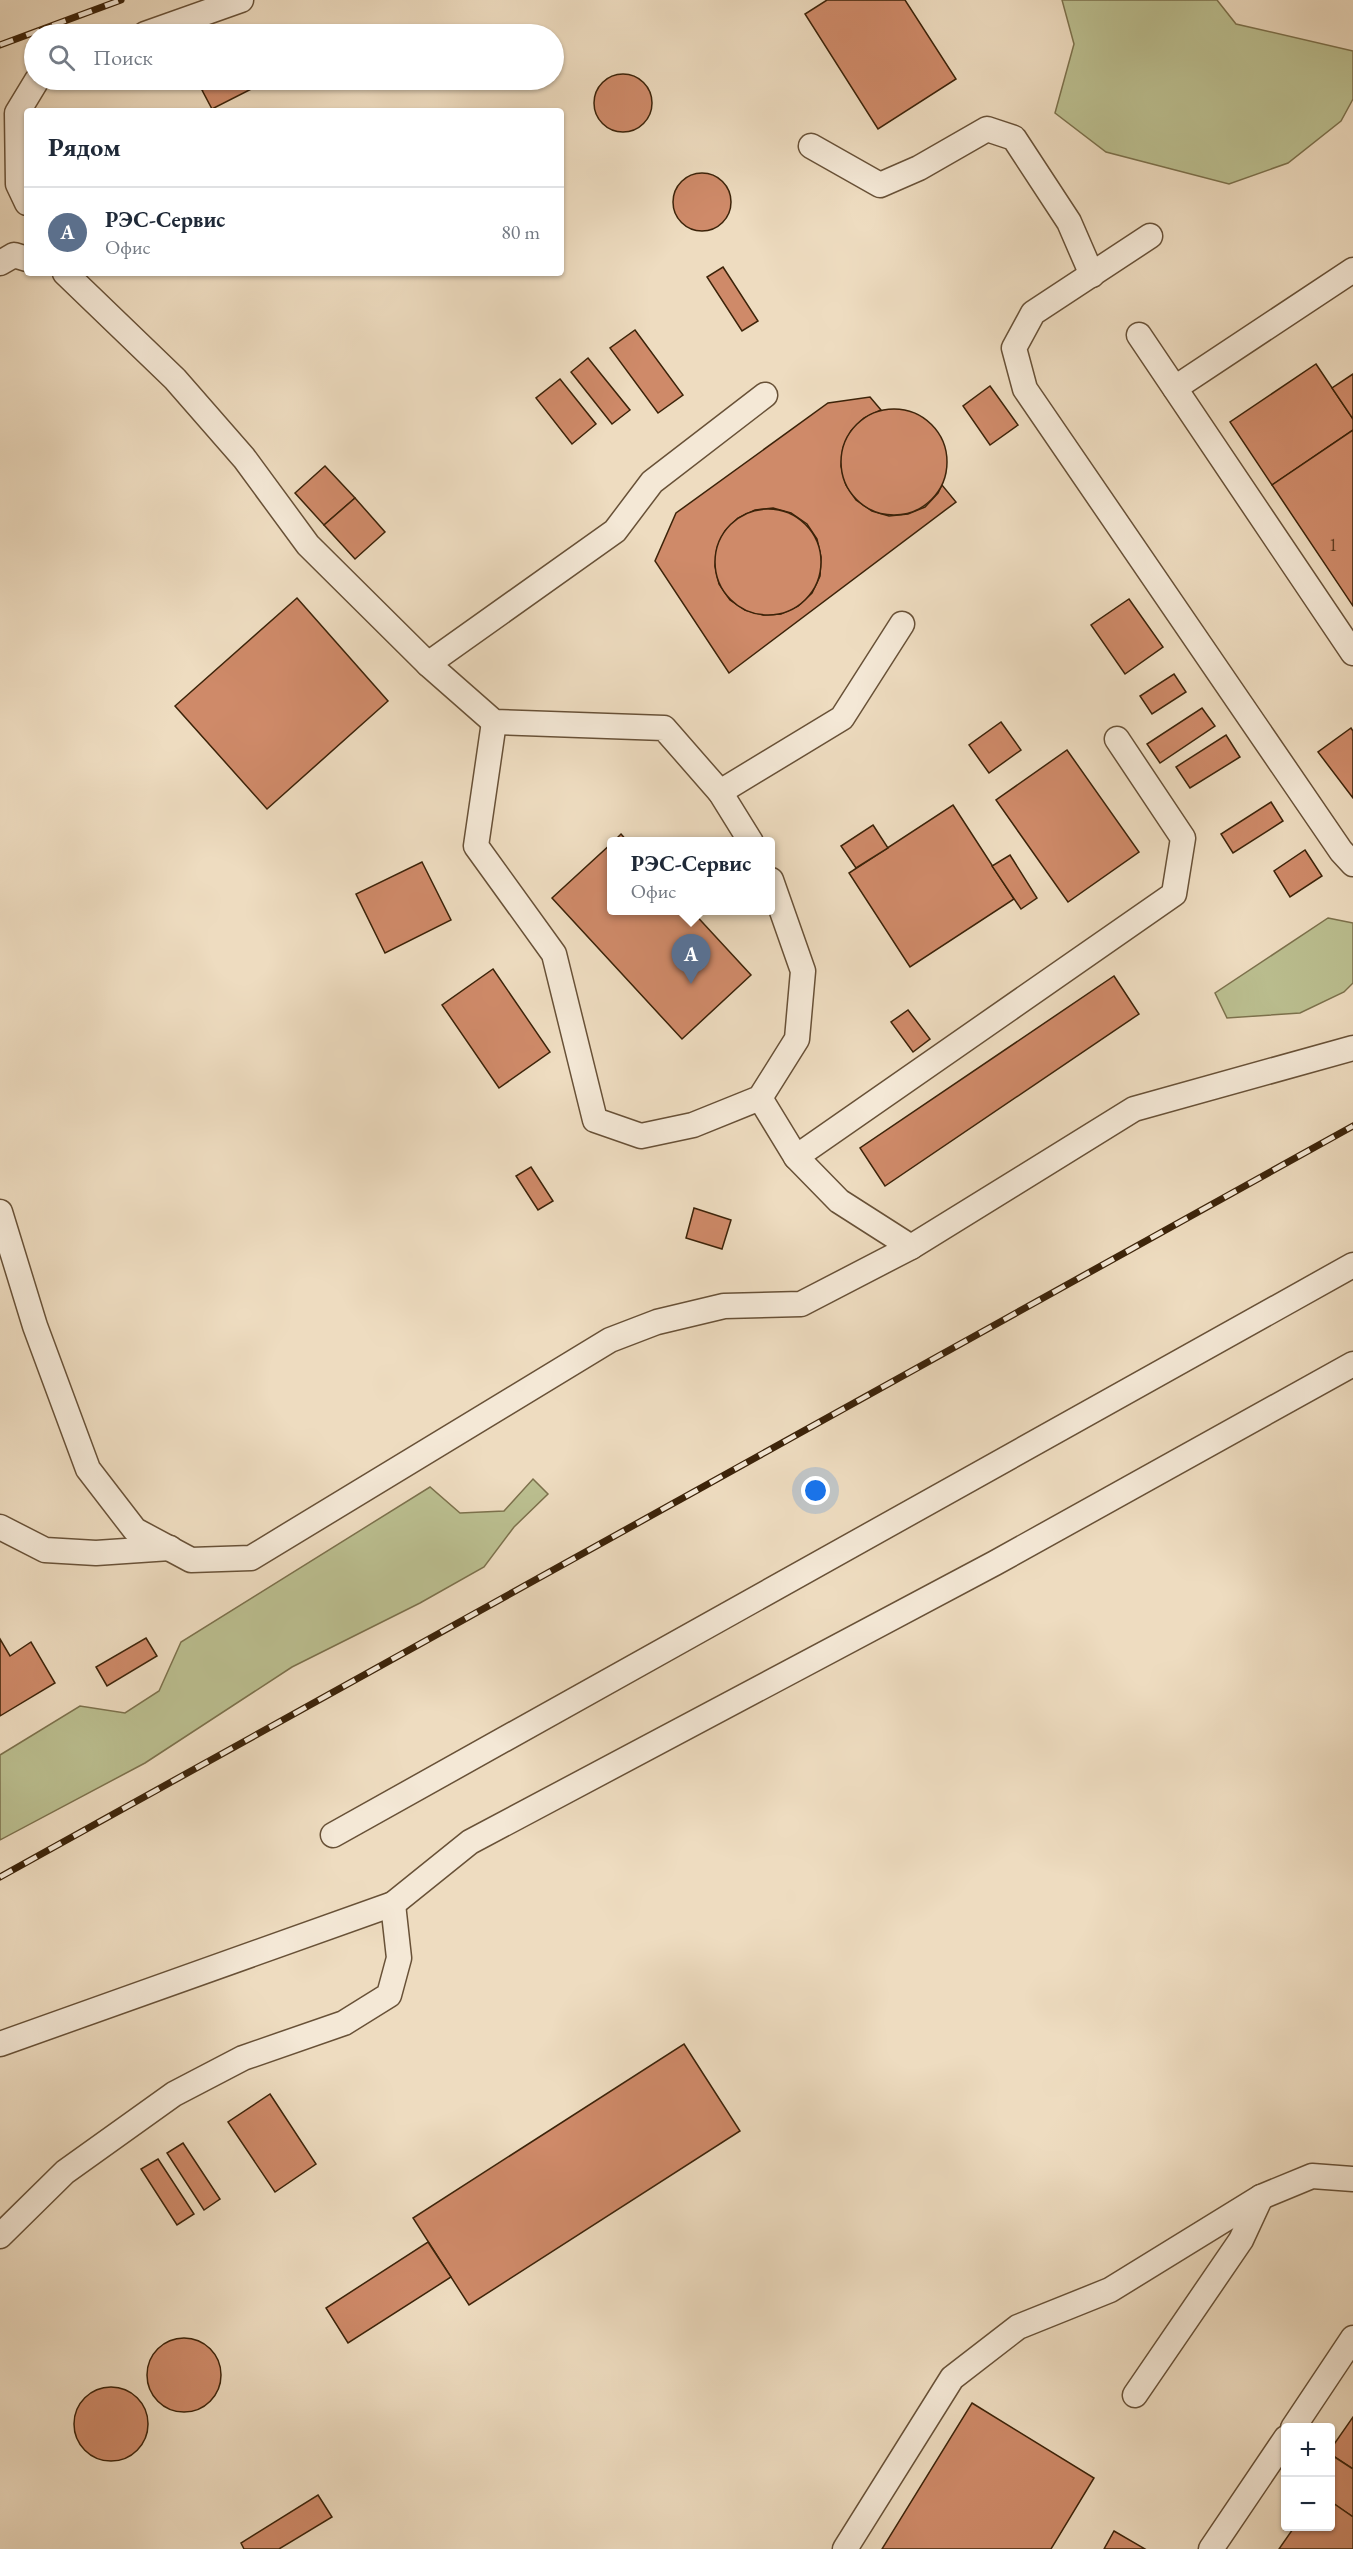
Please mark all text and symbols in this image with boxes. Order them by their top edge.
search box [24,24,564,90]
icon: search [45,41,78,74]
text: Поиск [93,43,153,72]
text: Рядом [48,130,121,164]
text: РЭС-Сервис [105,205,225,234]
text: A [60,219,75,245]
text: 80 m [501,219,540,245]
text: Офис [105,234,151,260]
house number: 1 [1329,533,1337,556]
popup [607,837,775,915]
text: РЭС-Сервис [631,849,751,878]
text: Офис [631,878,676,904]
pin: A [672,934,710,984]
your location [801,1476,830,1505]
map controls [1281,2423,1335,2531]
button: + [1281,2423,1335,2477]
button: − [1281,2477,1335,2531]

